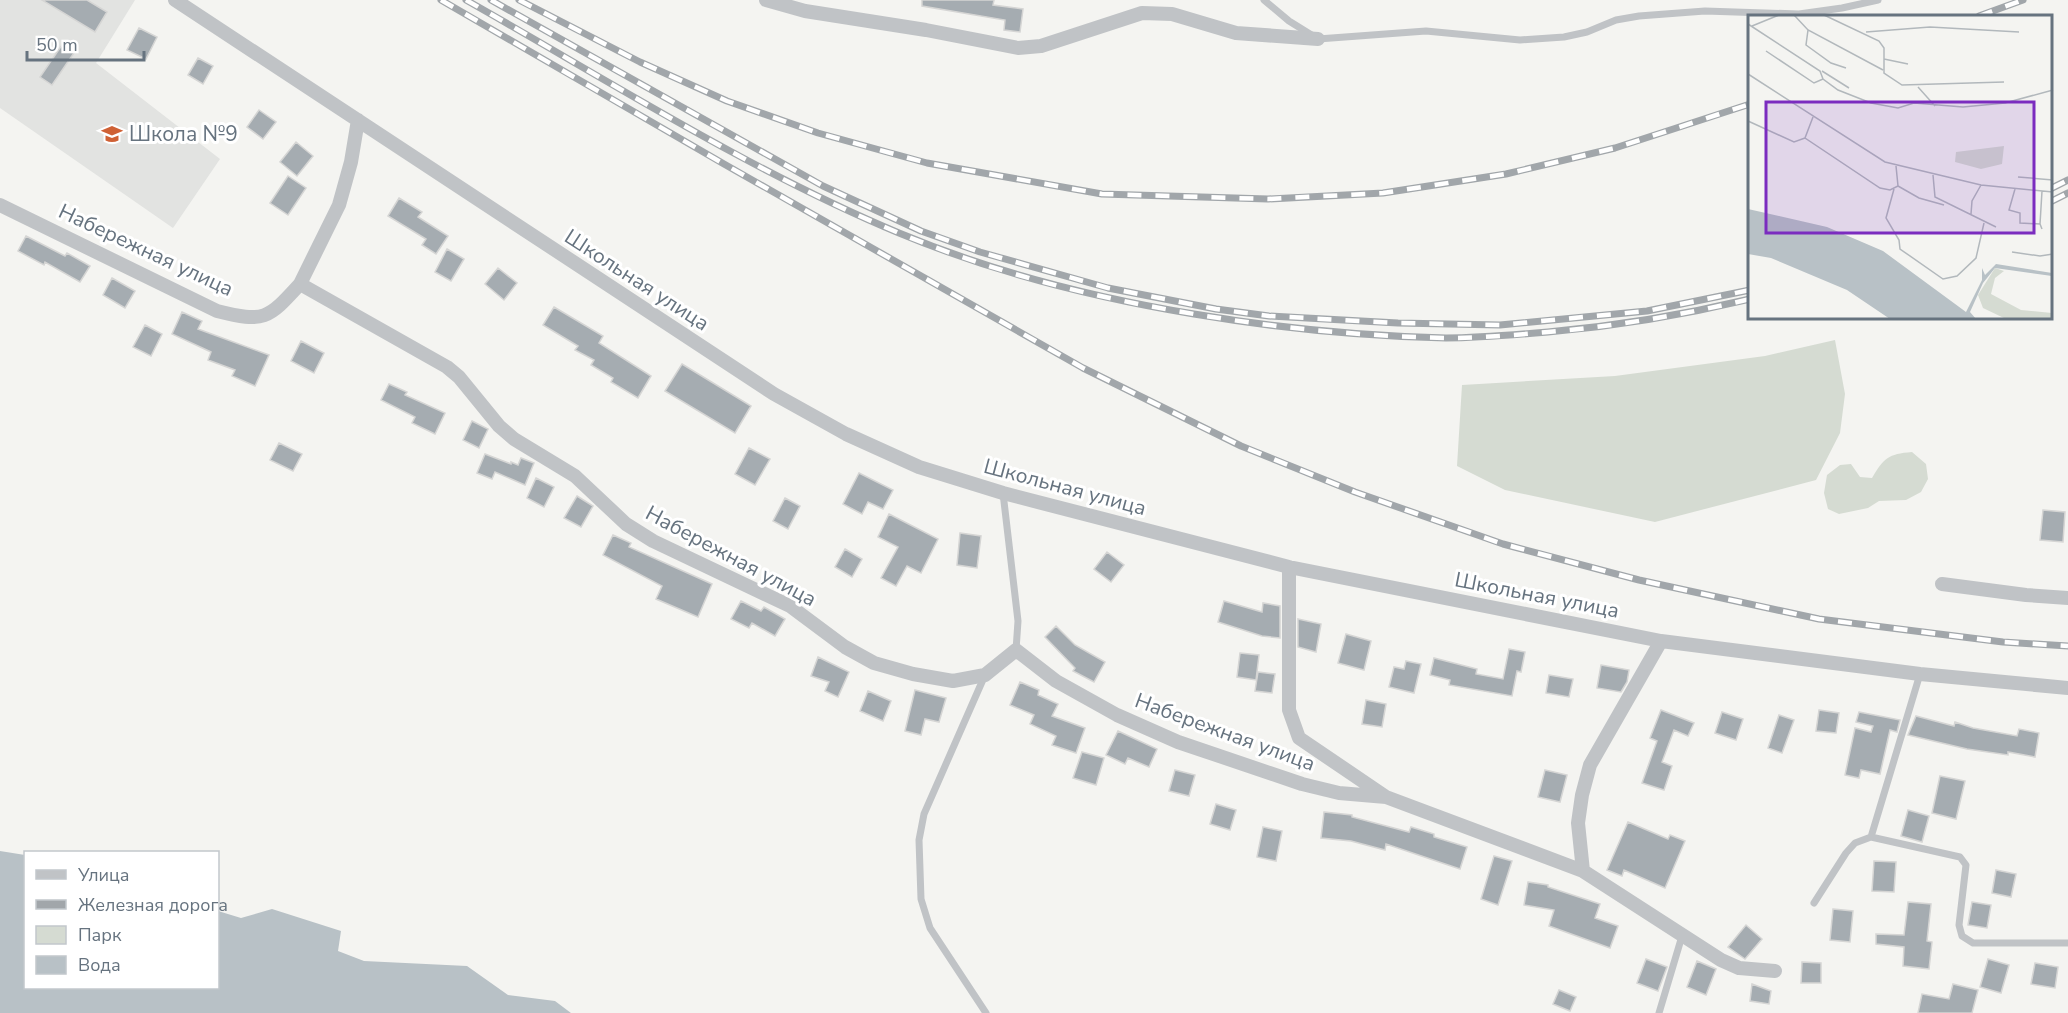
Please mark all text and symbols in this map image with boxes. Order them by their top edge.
inset map [1748,15,2053,320]
scale bar [27,24,144,62]
text: 50 m [36,33,78,57]
place label: Школа №9 [129,120,238,148]
school or university icon: Школа №9 [100,122,124,146]
street label: Набережная улица [54,197,238,303]
street label: Школьная улица [559,223,715,337]
street label: Школьная улица [981,452,1149,522]
street label: Набережная улица [641,499,821,613]
street label: Школьная улица [1452,565,1622,625]
street label: Набережная улица [1131,686,1319,778]
legend [24,851,219,989]
text: Улица [77,863,129,887]
text: Железная дорога [78,893,228,917]
text: Парк [78,923,122,947]
text: Вода [78,953,121,977]

